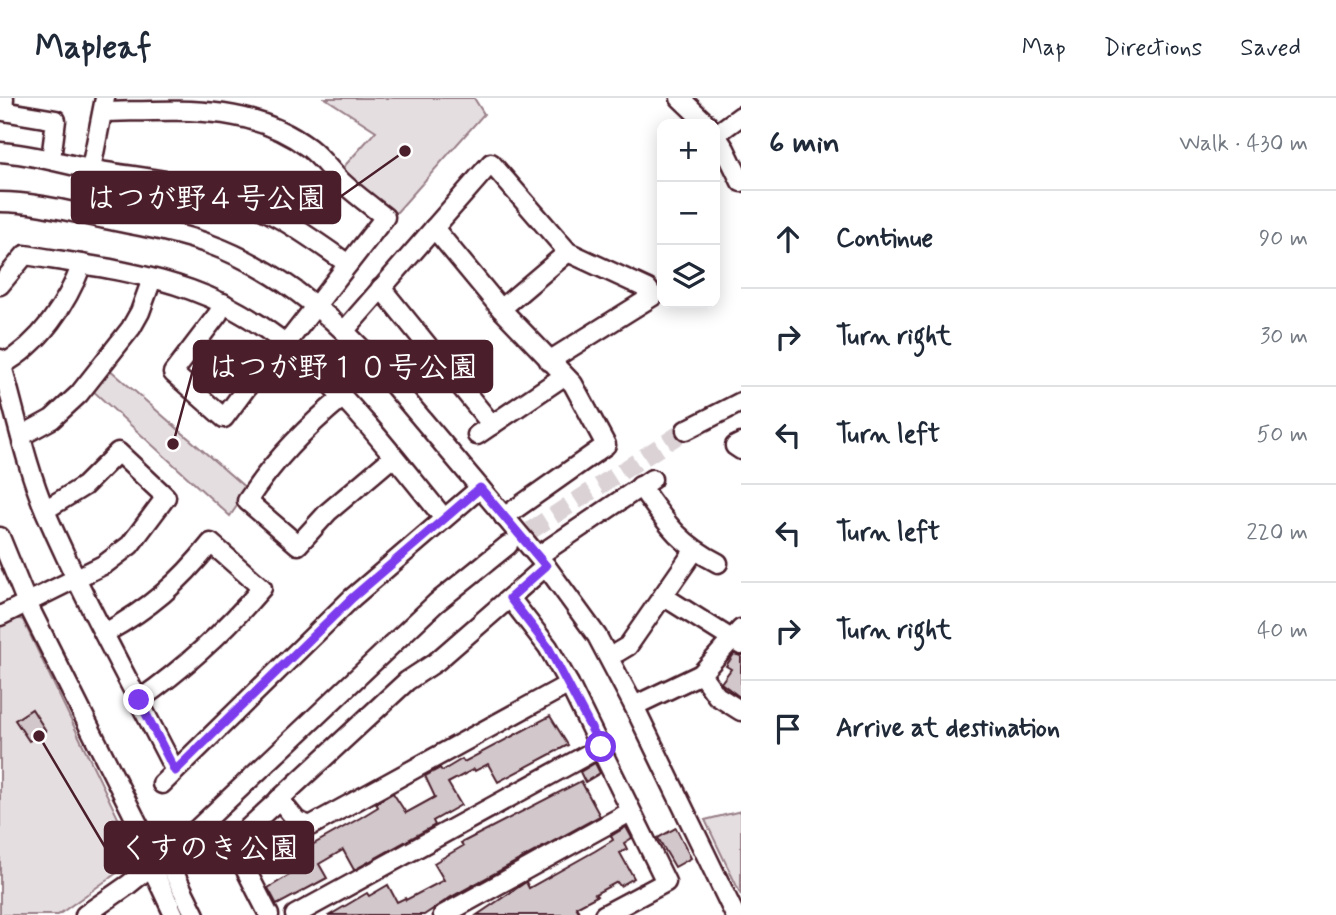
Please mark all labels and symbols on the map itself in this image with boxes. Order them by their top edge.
callout: はつが野４号公園 [72,172,340,223]
text: はつが野４号公園 [86,180,326,219]
callout: はつが野１０号公園 [194,341,492,392]
text: はつが野１０号公園 [208,349,478,388]
route end [123,684,154,715]
route start [585,731,616,762]
callout: くすのき公園 [105,822,313,873]
text: くすのき公園 [119,830,299,869]

